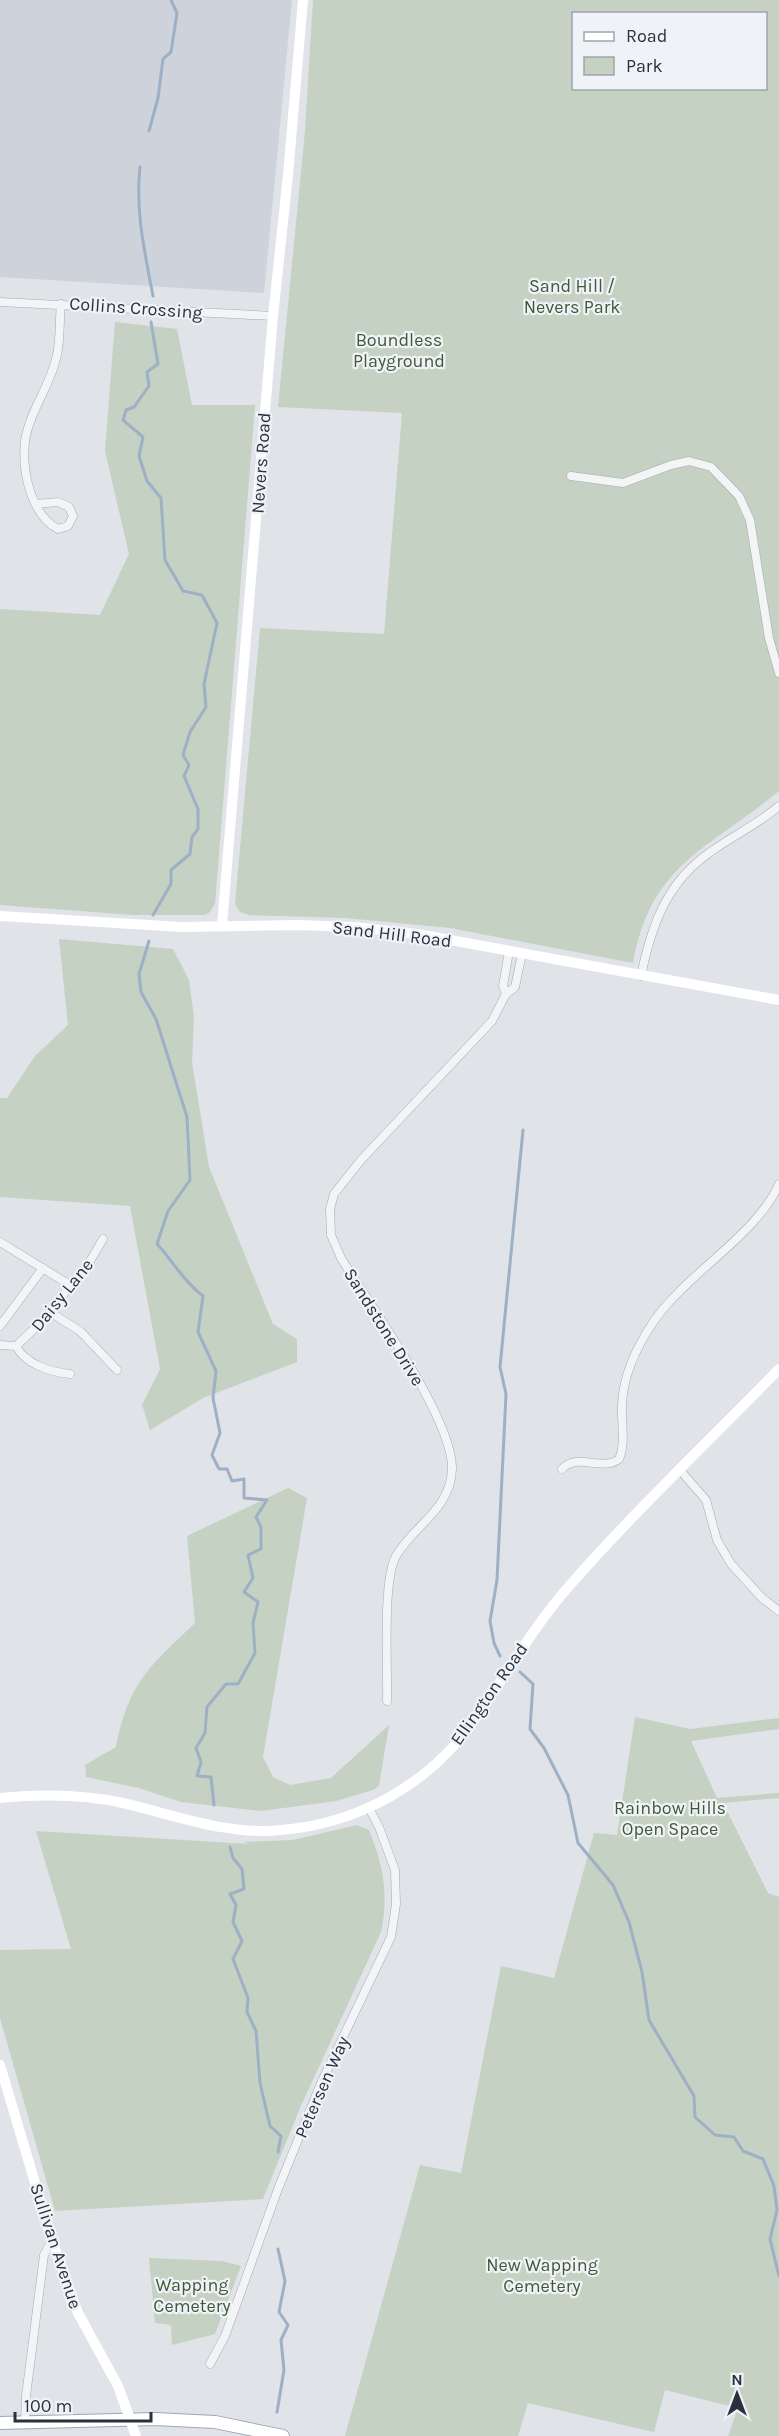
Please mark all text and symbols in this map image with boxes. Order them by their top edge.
legend [572,12,767,90]
text: Road [626,25,667,47]
text: Park [626,55,663,77]
park label: Sand Hill / Nevers Park [524,275,620,318]
street label: Collins Crossing [69,292,203,324]
park label: Boundless Playground [353,329,445,372]
street label: Nevers Road [246,412,276,514]
street label: Sand Hill Road [331,916,453,952]
street label: Daisy Lane [26,1254,98,1336]
street label: Sandstone Drive [339,1264,429,1390]
street label: Ellington Road [446,1639,532,1749]
park label: Rainbow Hills Open Space [614,1797,726,1840]
street label: Petersen Way [290,2032,355,2141]
street label: Sullivan Avenue [25,2181,87,2311]
park label: New Wapping Cemetery [486,2254,598,2297]
park label: Wapping Cemetery [153,2274,231,2317]
north arrow [707,2364,767,2424]
text: N [731,2370,743,2389]
scale bar [15,2385,152,2423]
text: 100 m [24,2395,72,2417]

